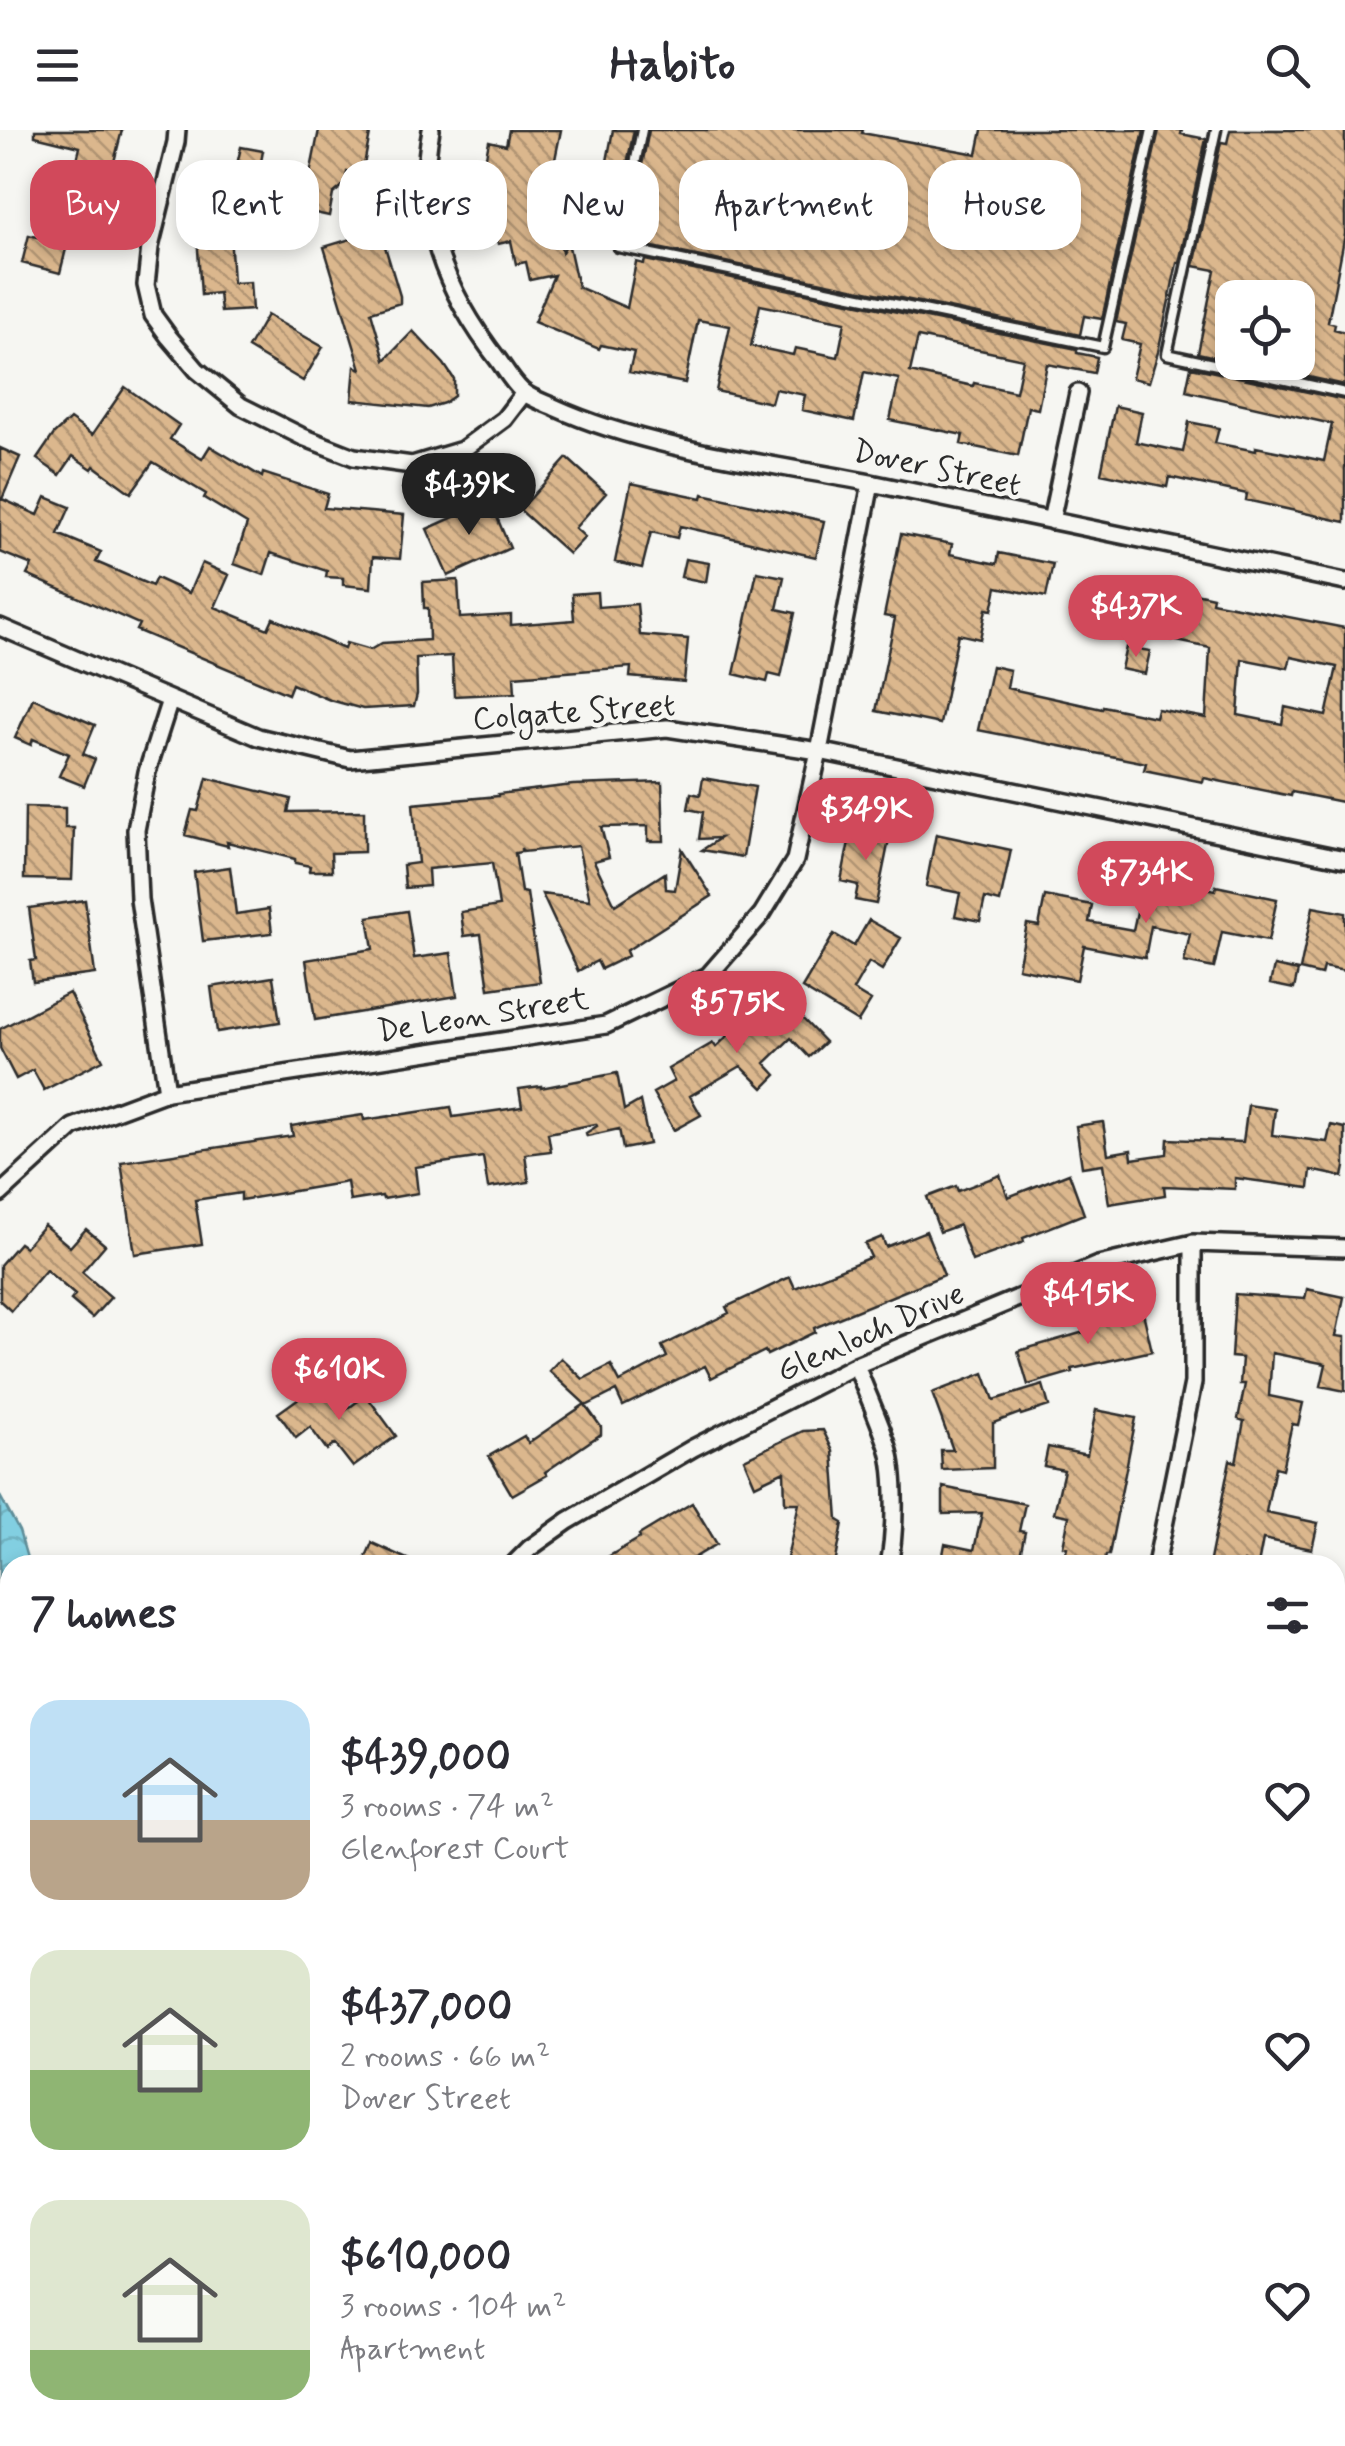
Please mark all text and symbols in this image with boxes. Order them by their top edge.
text: Habito [610,36,735,95]
icon: menu [30,38,85,93]
icon: search [1260,38,1315,93]
chip: Buy [30,160,156,250]
chip: Rent [176,160,319,250]
chip: Filters [339,160,507,250]
chip: New [527,160,659,250]
chip: Apartment [679,160,908,250]
chip: House [928,160,1081,250]
map controls [1215,280,1315,380]
button: locate [1215,280,1315,380]
street label: Dover Street [849,431,1025,507]
pin: $439K [399,453,539,538]
text: $439K [424,464,514,506]
pin: $437K [1066,575,1206,660]
text: $437K [1090,586,1182,628]
street label: Colgate Street [471,685,677,743]
pin: $349K [796,778,936,863]
text: $349K [820,789,912,831]
pin: $734K [1076,841,1216,926]
text: $734K [1099,852,1193,894]
pin: $575K [667,971,807,1056]
street label: De Leon Street [374,979,592,1053]
text: $575K [690,982,784,1024]
pin: $415K [1018,1262,1158,1347]
street label: Glenloch Drive [771,1273,971,1393]
text: $415K [1042,1273,1134,1315]
pin: $610K [269,1338,409,1423]
text: $610K [294,1349,384,1391]
text: 7 homes [30,1588,177,1643]
icon: filters [1260,1588,1315,1643]
text: $439,000 [340,1731,511,1786]
icon: home [110,1740,230,1860]
icon: heart [1260,1773,1315,1828]
text: 3 rooms · 74 m² [340,1786,554,1828]
text: Glenforest Court [340,1828,569,1870]
text: $437,000 [340,1981,512,2036]
icon: home [110,1990,230,2110]
icon: heart [1260,2023,1315,2078]
text: 2 rooms · 66 m² [340,2036,550,2078]
text: Dover Street [340,2078,511,2120]
text: $610,000 [340,2231,511,2286]
icon: home [110,2240,230,2360]
icon: heart [1260,2273,1315,2328]
text: 3 rooms · 104 m² [340,2286,566,2328]
text: Apartment [340,2328,485,2370]

